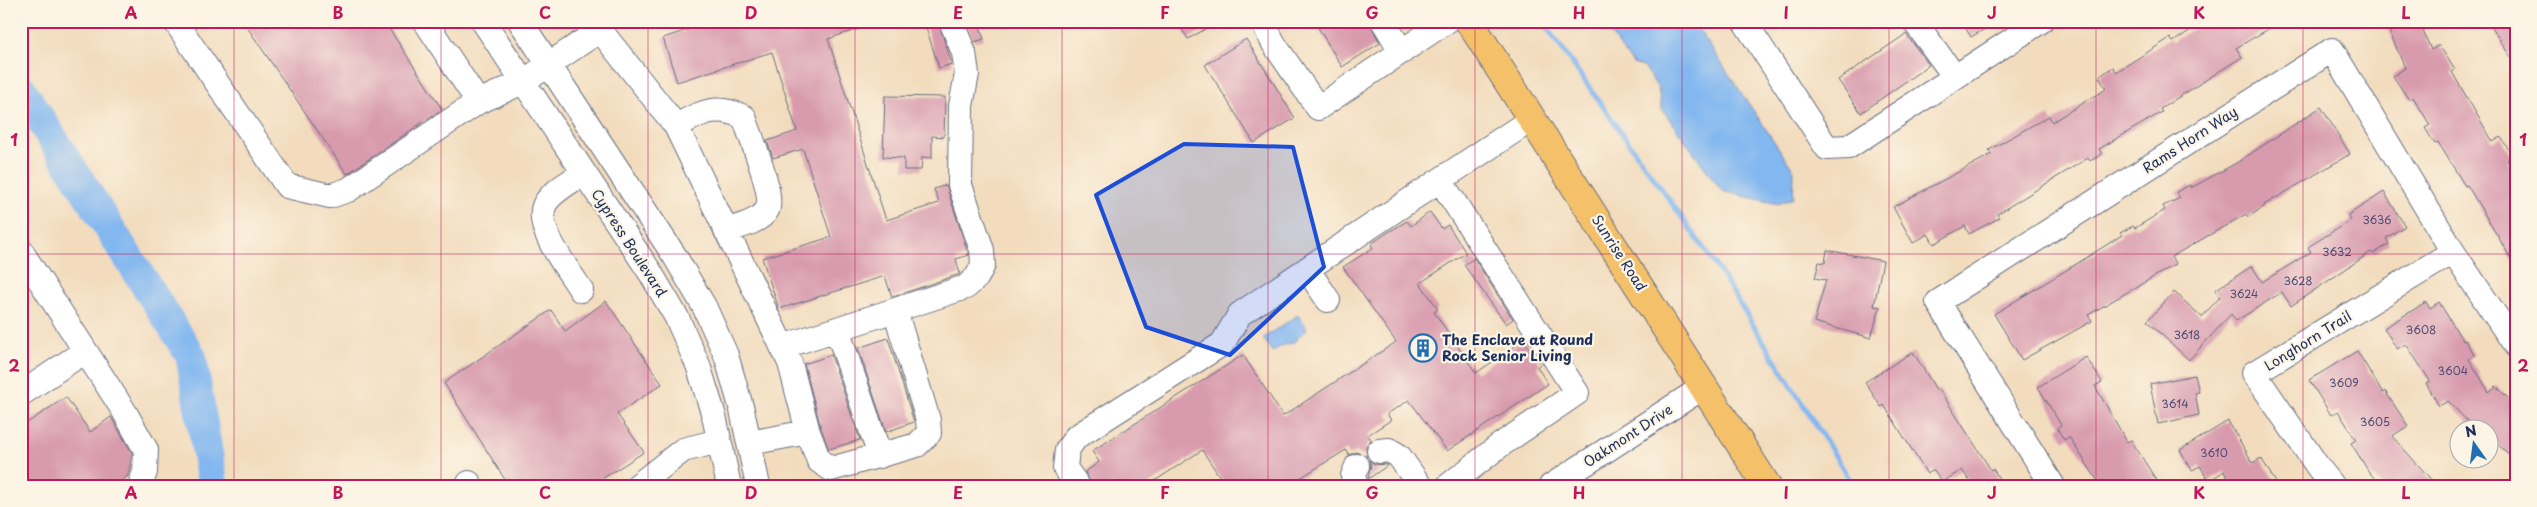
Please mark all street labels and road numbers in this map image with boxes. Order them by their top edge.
street label: Rams Horn Way [2138,101,2241,178]
street label: Cypress Boulevard [587,185,673,301]
street label: Sunrise Road [1587,210,1652,295]
street label: Longhorn Trail [2260,305,2355,376]
street label: Oakmont Drive [1579,399,1676,472]

